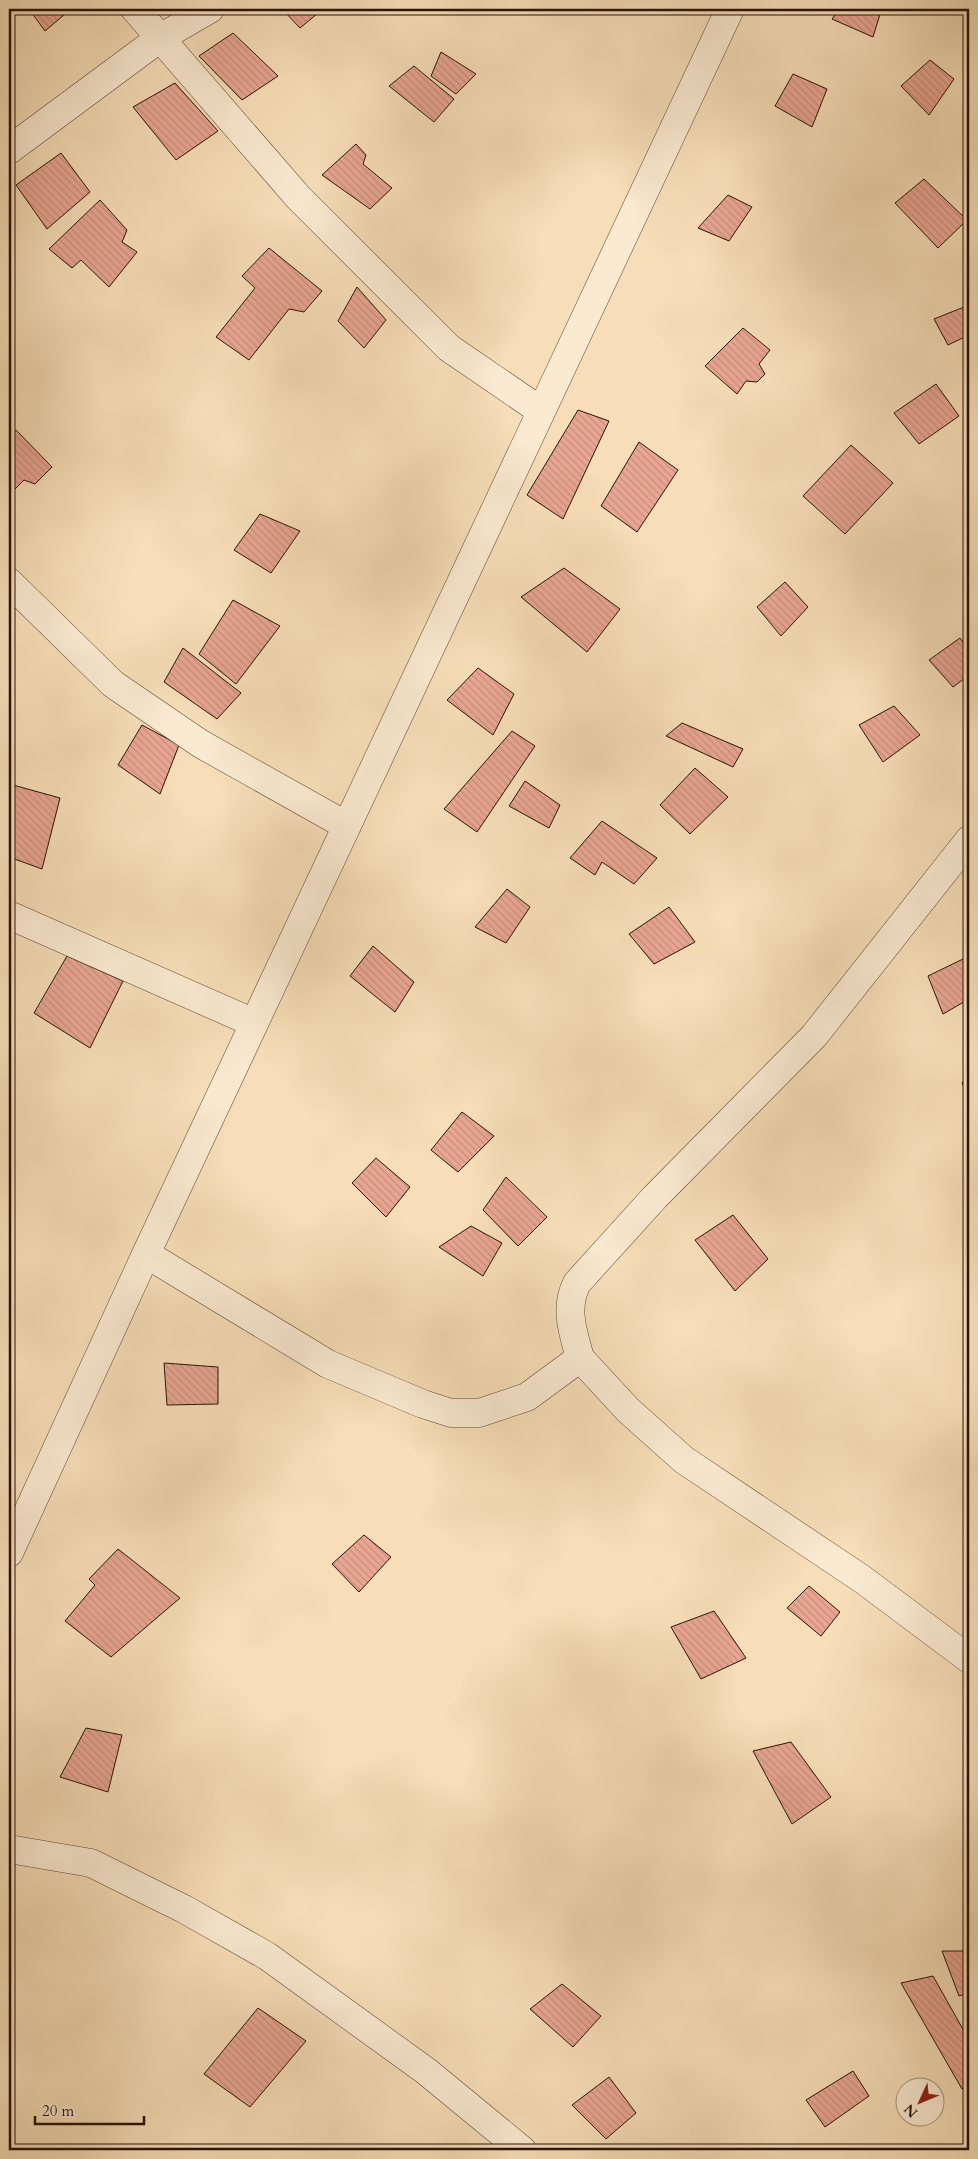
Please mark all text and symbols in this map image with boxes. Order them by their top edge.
north arrow [896,2076,946,2126]
scale bar [35,2094,144,2126]
text: N [900,2100,922,2122]
text: 20 m [42,2101,74,2121]

